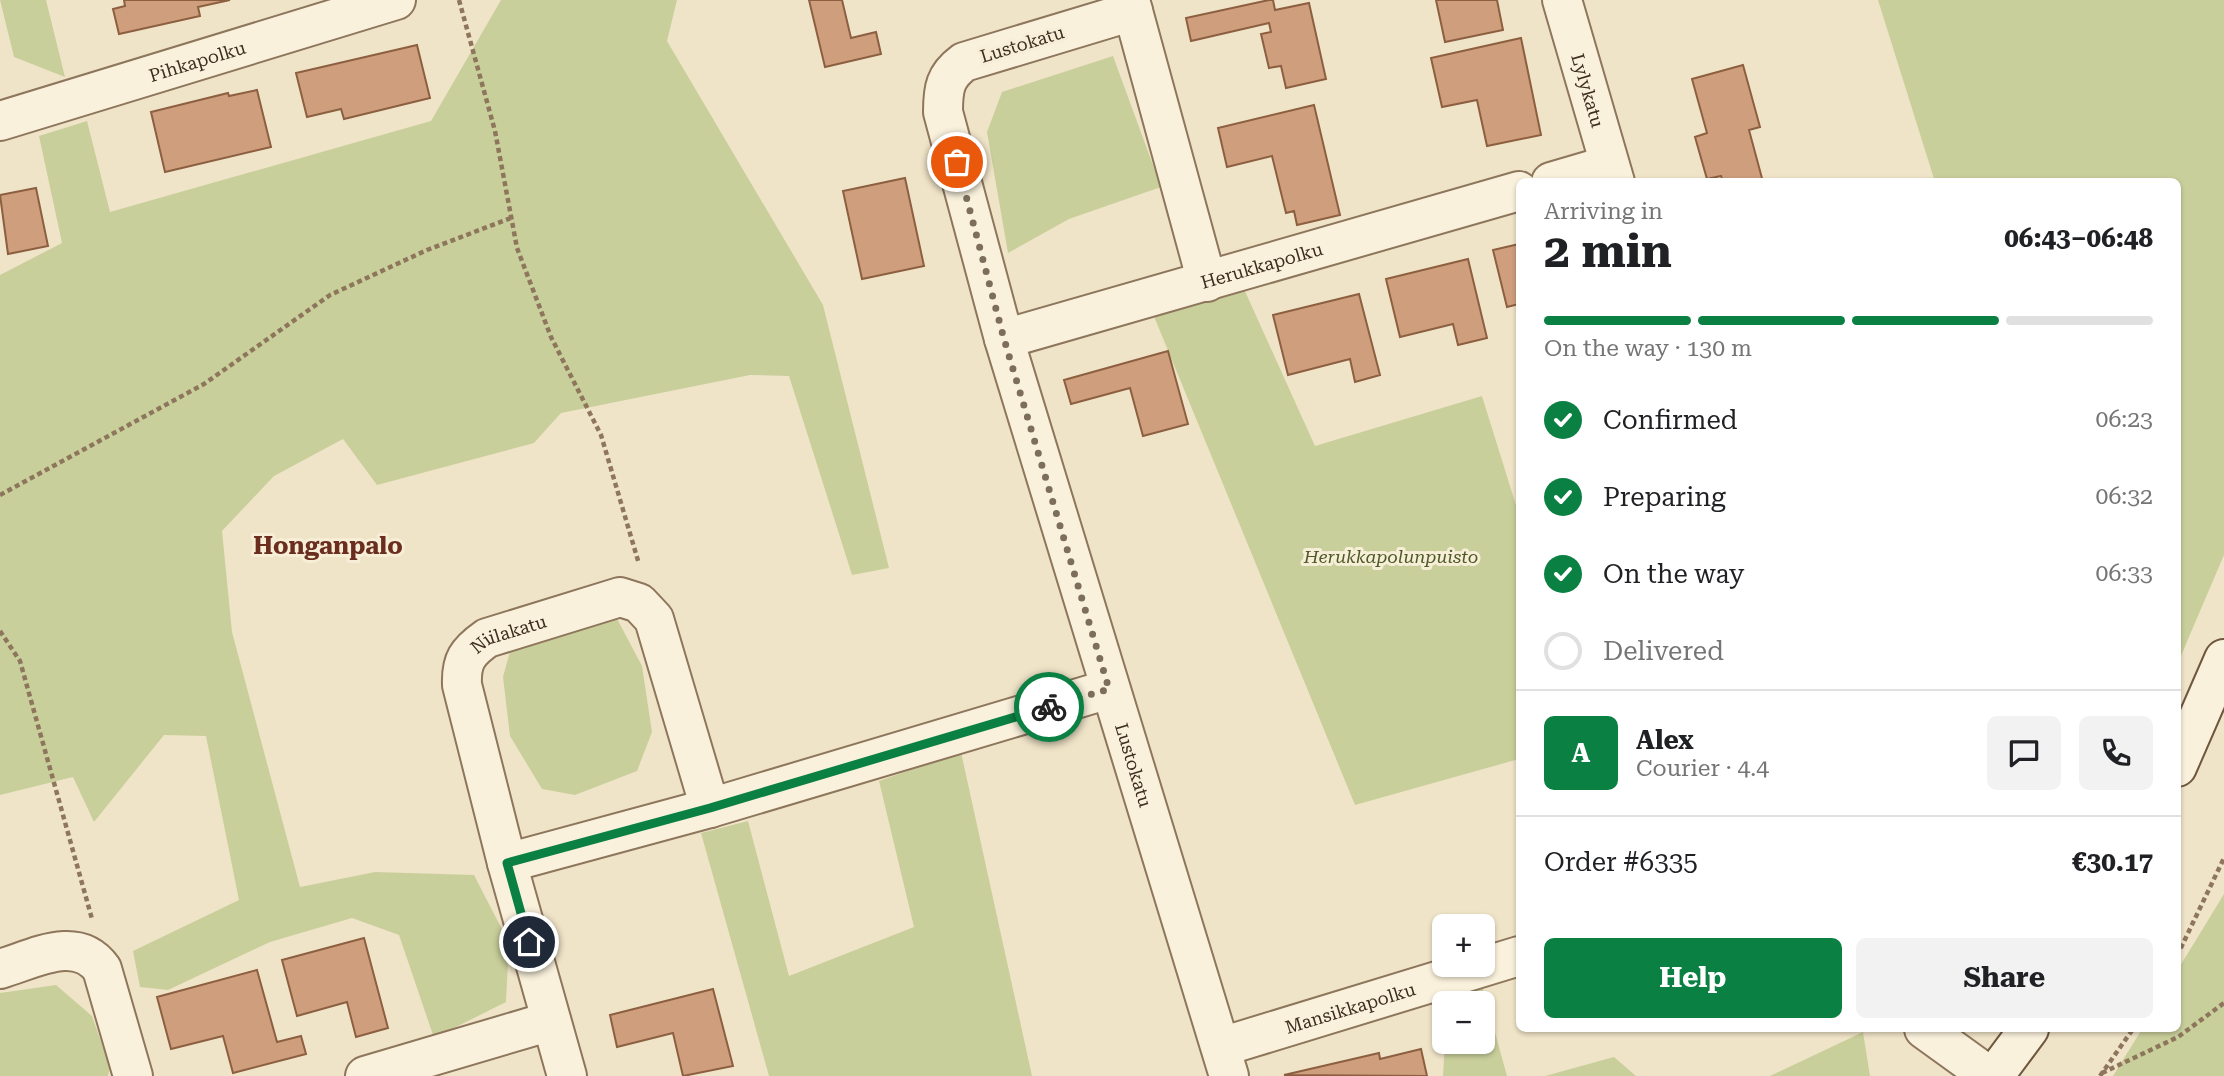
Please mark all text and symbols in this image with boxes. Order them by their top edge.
street label: Lustokatu [977,21,1067,67]
street label: Pihkapolku [146,36,248,85]
street label: Lylykatu [1568,51,1609,130]
pin [927,132,987,192]
icon: bag [938,143,976,181]
text: Arriving in [1544,198,1663,225]
text: 06:43–06:48 [2004,223,2153,253]
text: 2 min [1544,224,1672,278]
street label: Herukkapolku [1198,238,1325,292]
text: On the way · 130 m [1544,335,1752,362]
icon: check [1544,401,1582,439]
text: Confirmed [1603,405,1738,435]
text: 06:23 [2096,406,2153,433]
icon: check [1544,478,1582,516]
text: Preparing [1603,482,1726,512]
text: 06:32 [2096,483,2153,510]
district label: Honganpalo [253,532,403,560]
park label: Herukkapolunpuisto [1303,546,1478,567]
icon: check [1544,555,1582,593]
text: On the way [1603,559,1744,589]
text: 06:33 [2096,560,2153,587]
street label: Niilakatu [466,610,549,657]
text: Delivered [1603,636,1724,666]
courier [1014,672,1084,742]
icon: bike [1030,688,1068,726]
button: chat [1987,716,2061,790]
button: phone [2079,716,2153,790]
street label: Lustokatu [1111,720,1157,810]
text: Alex [1636,725,1694,755]
text: A [1572,738,1590,768]
text: Courier · 4.4 [1636,755,1769,782]
text: Order #6335 [1544,847,1698,877]
text: €30.17 [2072,847,2153,877]
pin [499,912,559,972]
map controls [1432,914,1495,1054]
button: + [1432,914,1495,977]
icon: home [510,923,548,961]
button: Help [1544,938,1842,1018]
button: Share [1856,938,2153,1018]
street label: Mansikkapolku [1282,978,1418,1037]
button: − [1432,991,1495,1054]

